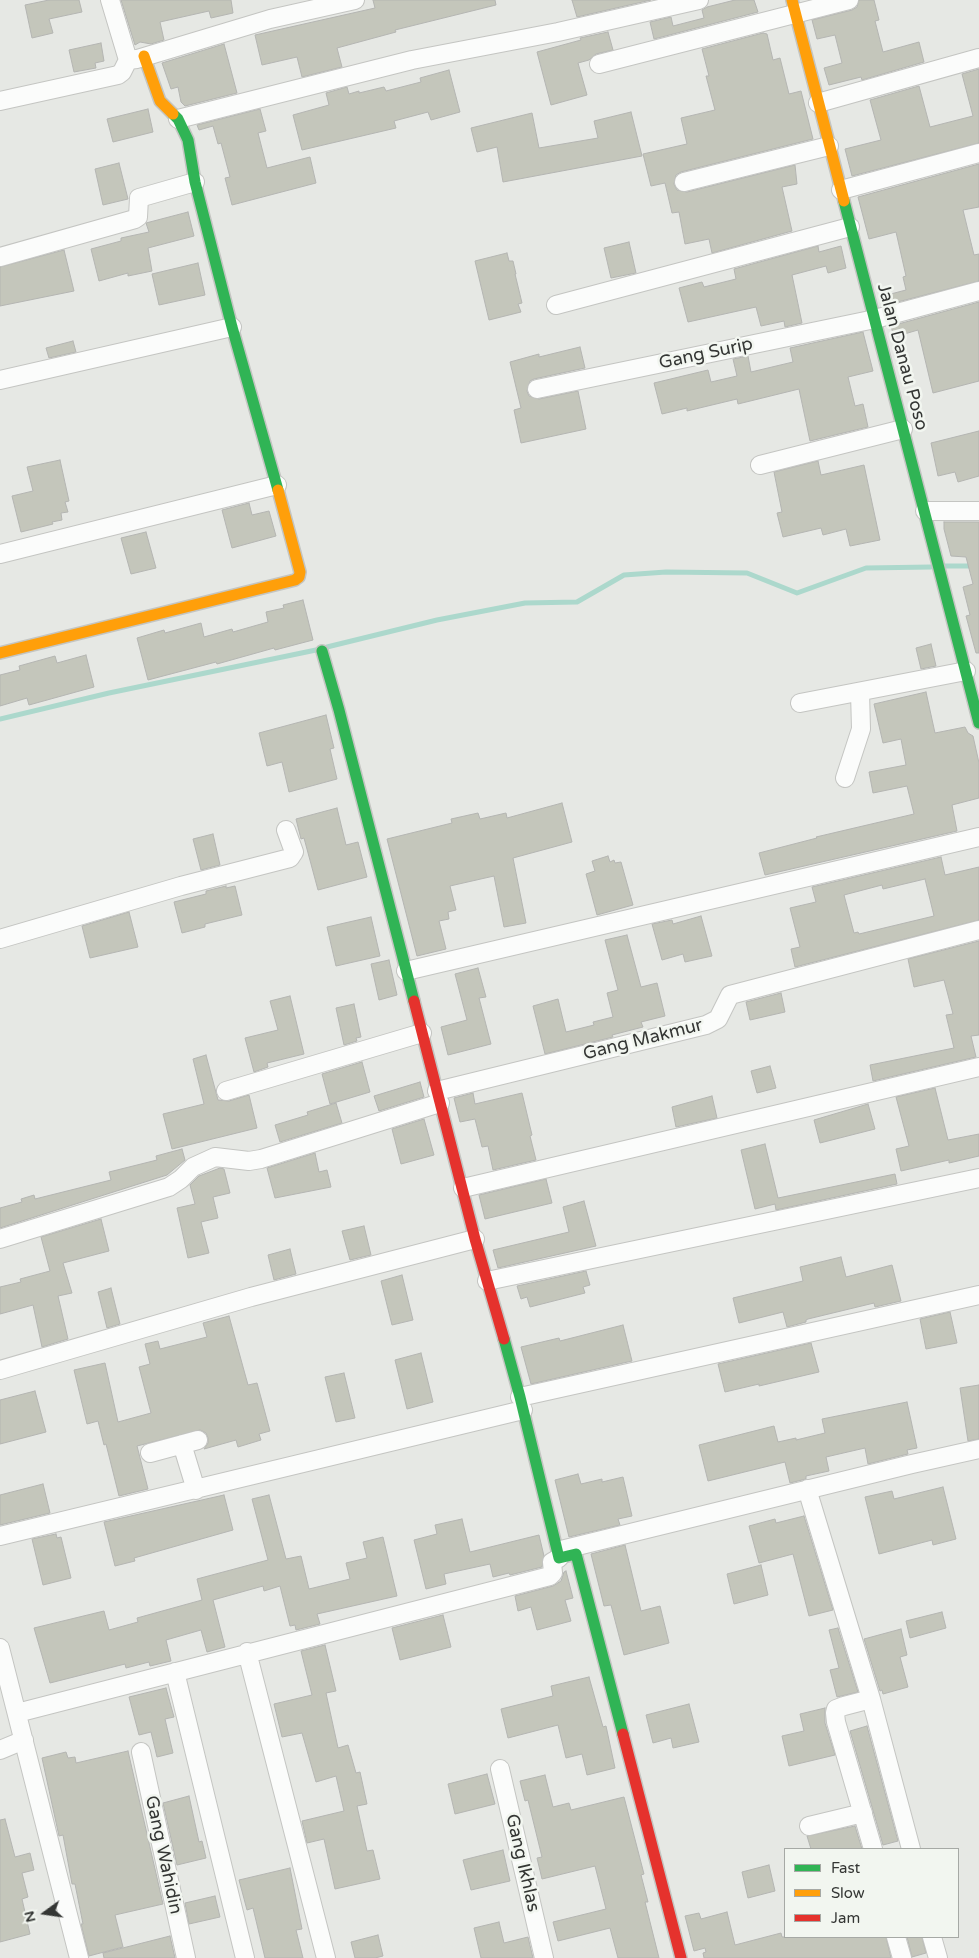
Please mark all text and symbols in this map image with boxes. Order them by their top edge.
street label: Jalan Danau Poso [872,281,932,433]
street label: Gang Surip [657,334,755,374]
street label: Gang Makmur [581,1015,705,1065]
street label: Gang Wahidin [140,1794,186,1916]
street label: Gang Ikhlas [500,1812,544,1914]
legend [784,1848,959,1938]
text: Fast [831,1859,860,1877]
text: Slow [831,1884,865,1902]
north arrow [20,1888,70,1938]
text: N [20,1909,40,1924]
text: Jam [831,1909,860,1927]

